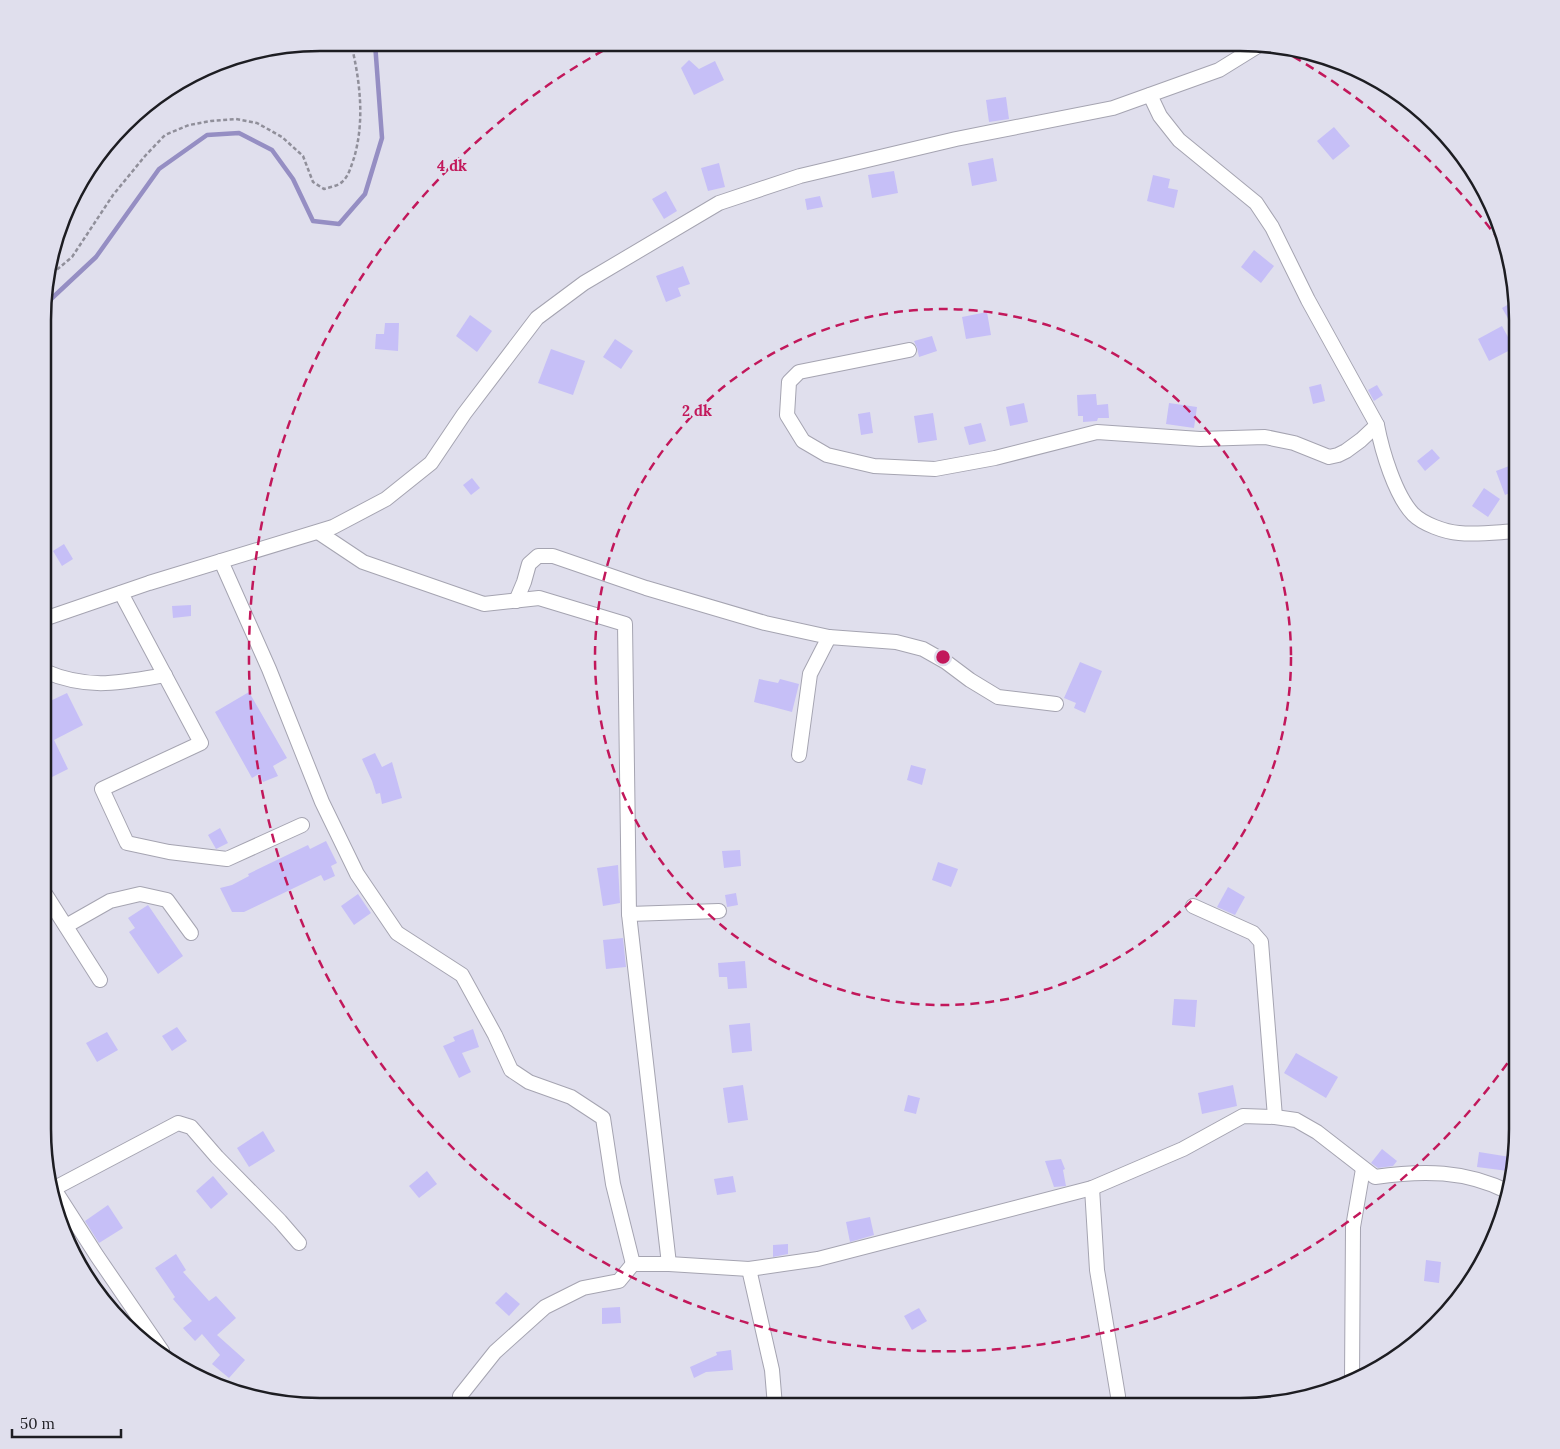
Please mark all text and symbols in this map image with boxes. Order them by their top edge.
text: 4 dk [437,156,467,175]
text: 2 dk [682,401,712,420]
centre of rings [934,648,952,666]
scale bar [12,1406,121,1438]
text: 50 m [20,1414,55,1433]

